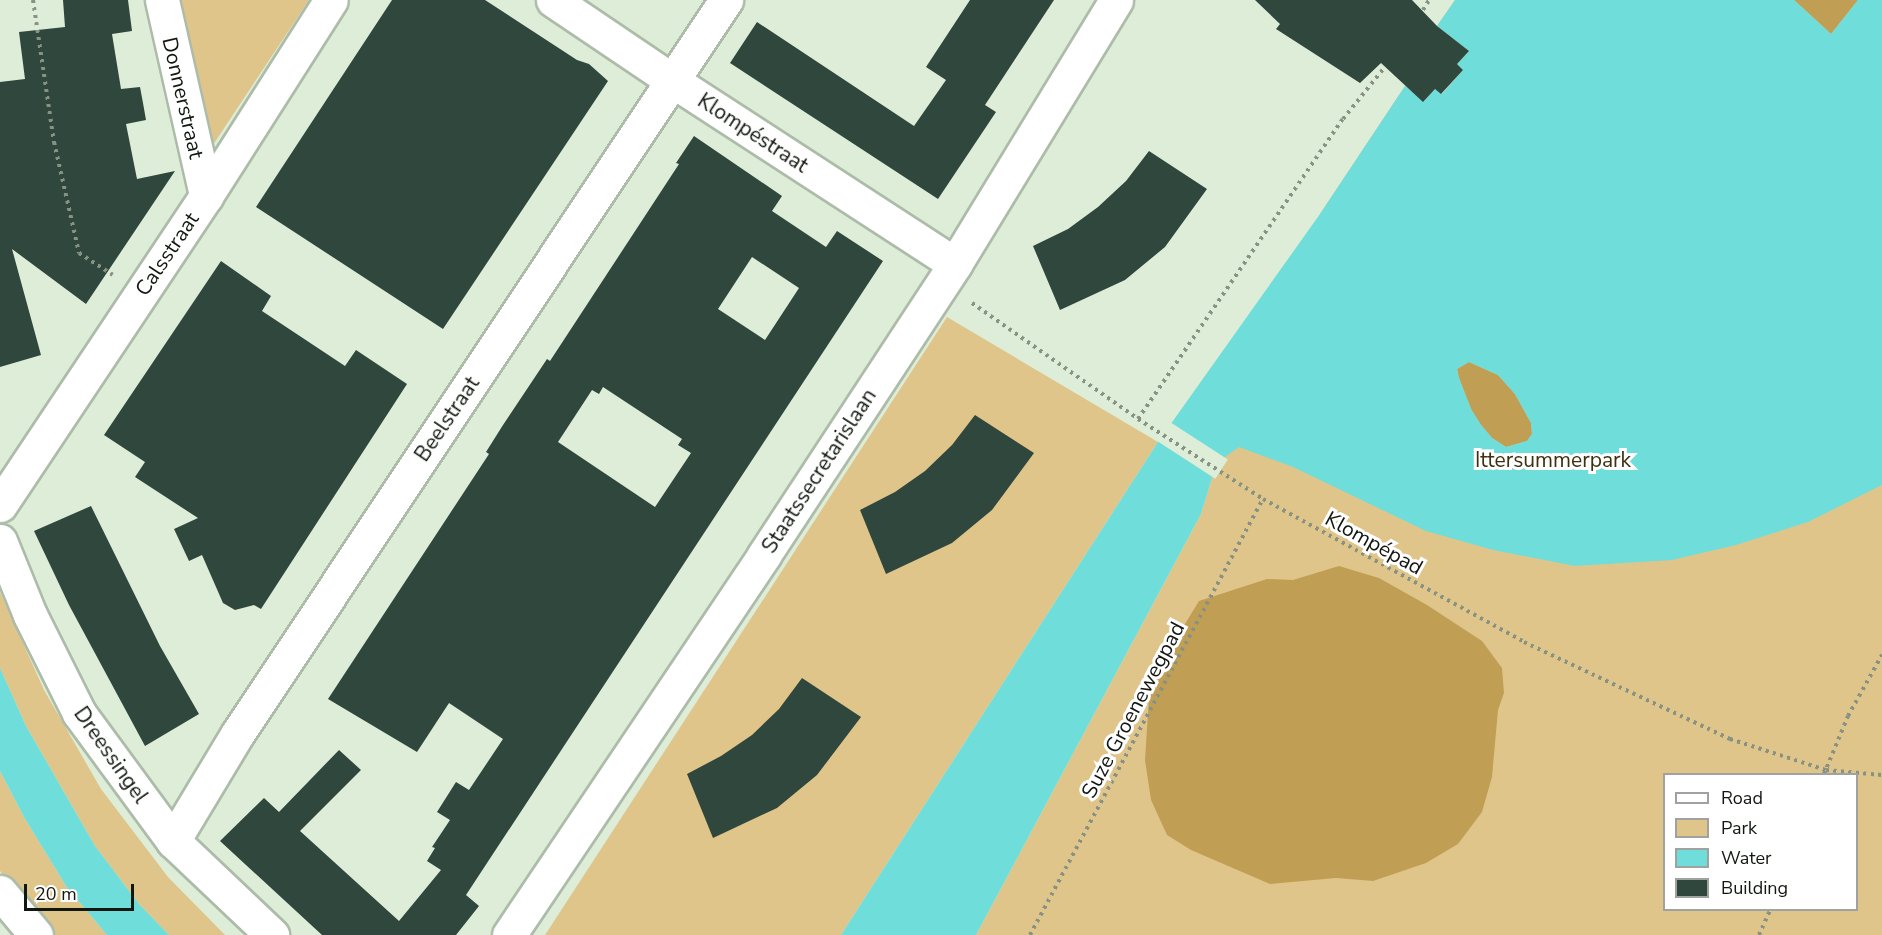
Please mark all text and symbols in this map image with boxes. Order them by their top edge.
street label: Donnerstraat [157,35,209,161]
street label: Klompéstraat [693,88,813,178]
street label: Calsstraat [130,207,204,301]
street label: Beelstraat [409,372,485,466]
street label: Staatssecretarislaan [756,384,882,558]
park label: Ittersummerpark [1475,447,1631,473]
street label: Klompépad [1321,506,1427,580]
street label: Suze Groenewegpad [1076,618,1190,802]
street label: Dreessingel [69,702,153,808]
legend [1663,773,1858,911]
text: Road [1721,786,1763,810]
text: Park [1721,816,1757,840]
text: Water [1721,846,1772,870]
scale bar [27,872,136,910]
text: Building [1721,876,1788,900]
text: 20 m [35,882,77,906]

